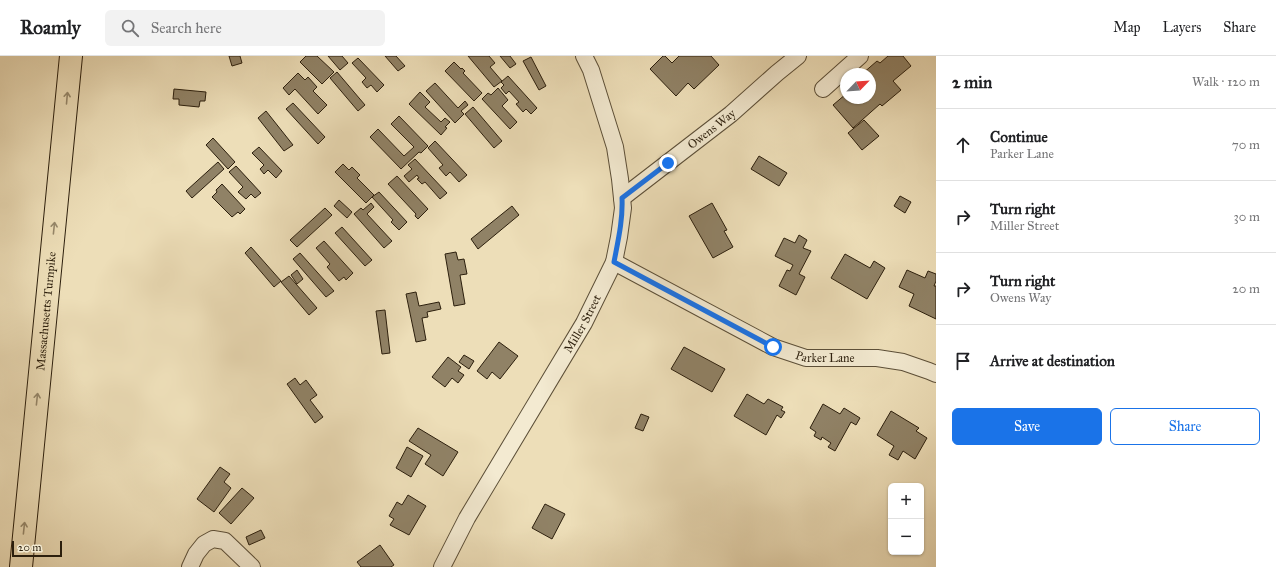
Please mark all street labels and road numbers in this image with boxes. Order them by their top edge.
street label: Owens Way [685,106,739,152]
street label: Massachusetts Turnpike [33,251,59,371]
street label: Miller Street [561,292,604,355]
street label: Parker Lane [794,348,855,365]

